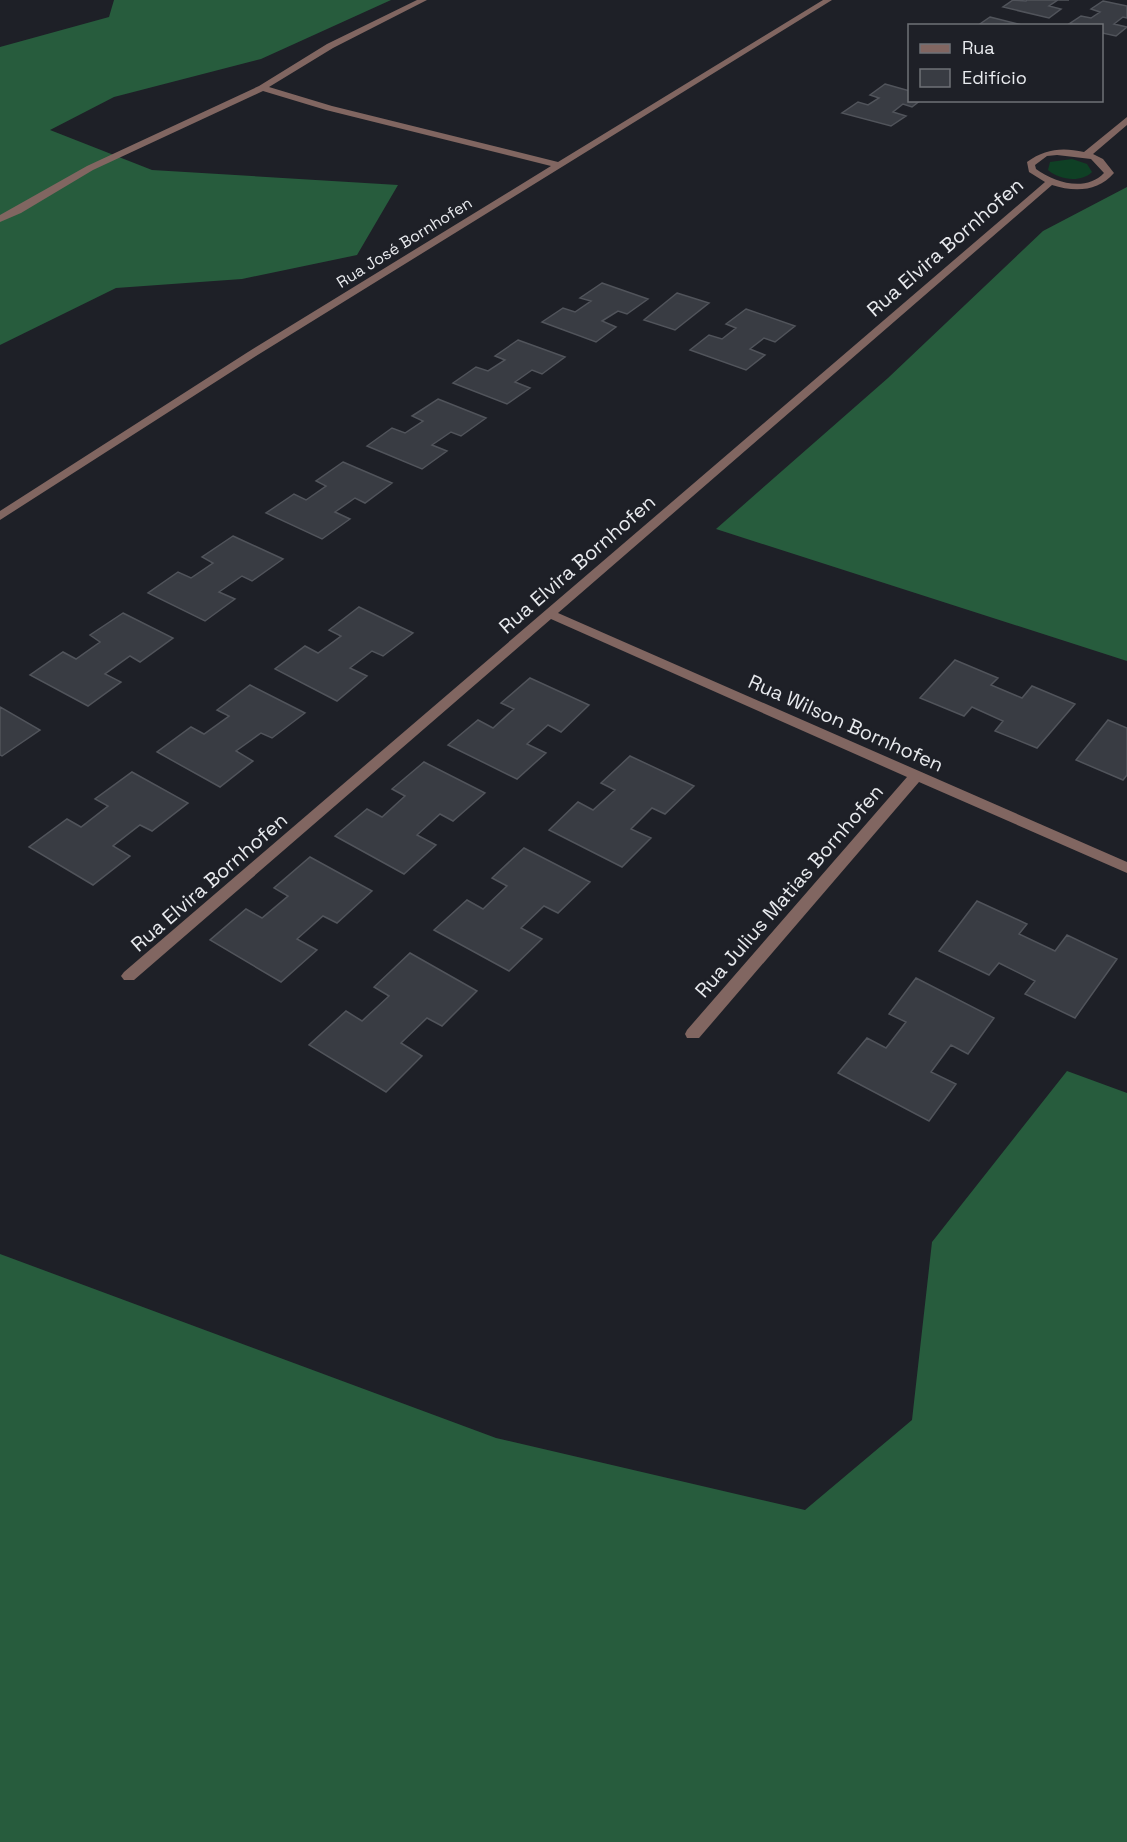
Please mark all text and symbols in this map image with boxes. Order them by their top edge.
legend [908,24,1103,102]
text: Rua [962,36,995,59]
text: Edifício [962,66,1027,89]
street label: Rua Elvira Bornhofen [861,172,1029,322]
street label: Rua José Bornhofen [333,192,476,293]
street label: Rua Elvira Bornhofen [493,489,661,639]
street label: Rua Wilson Bornhofen [744,668,948,778]
street label: Rua Julius Matias Bornhofen [689,779,889,1003]
street label: Rua Elvira Bornhofen [125,807,293,957]

